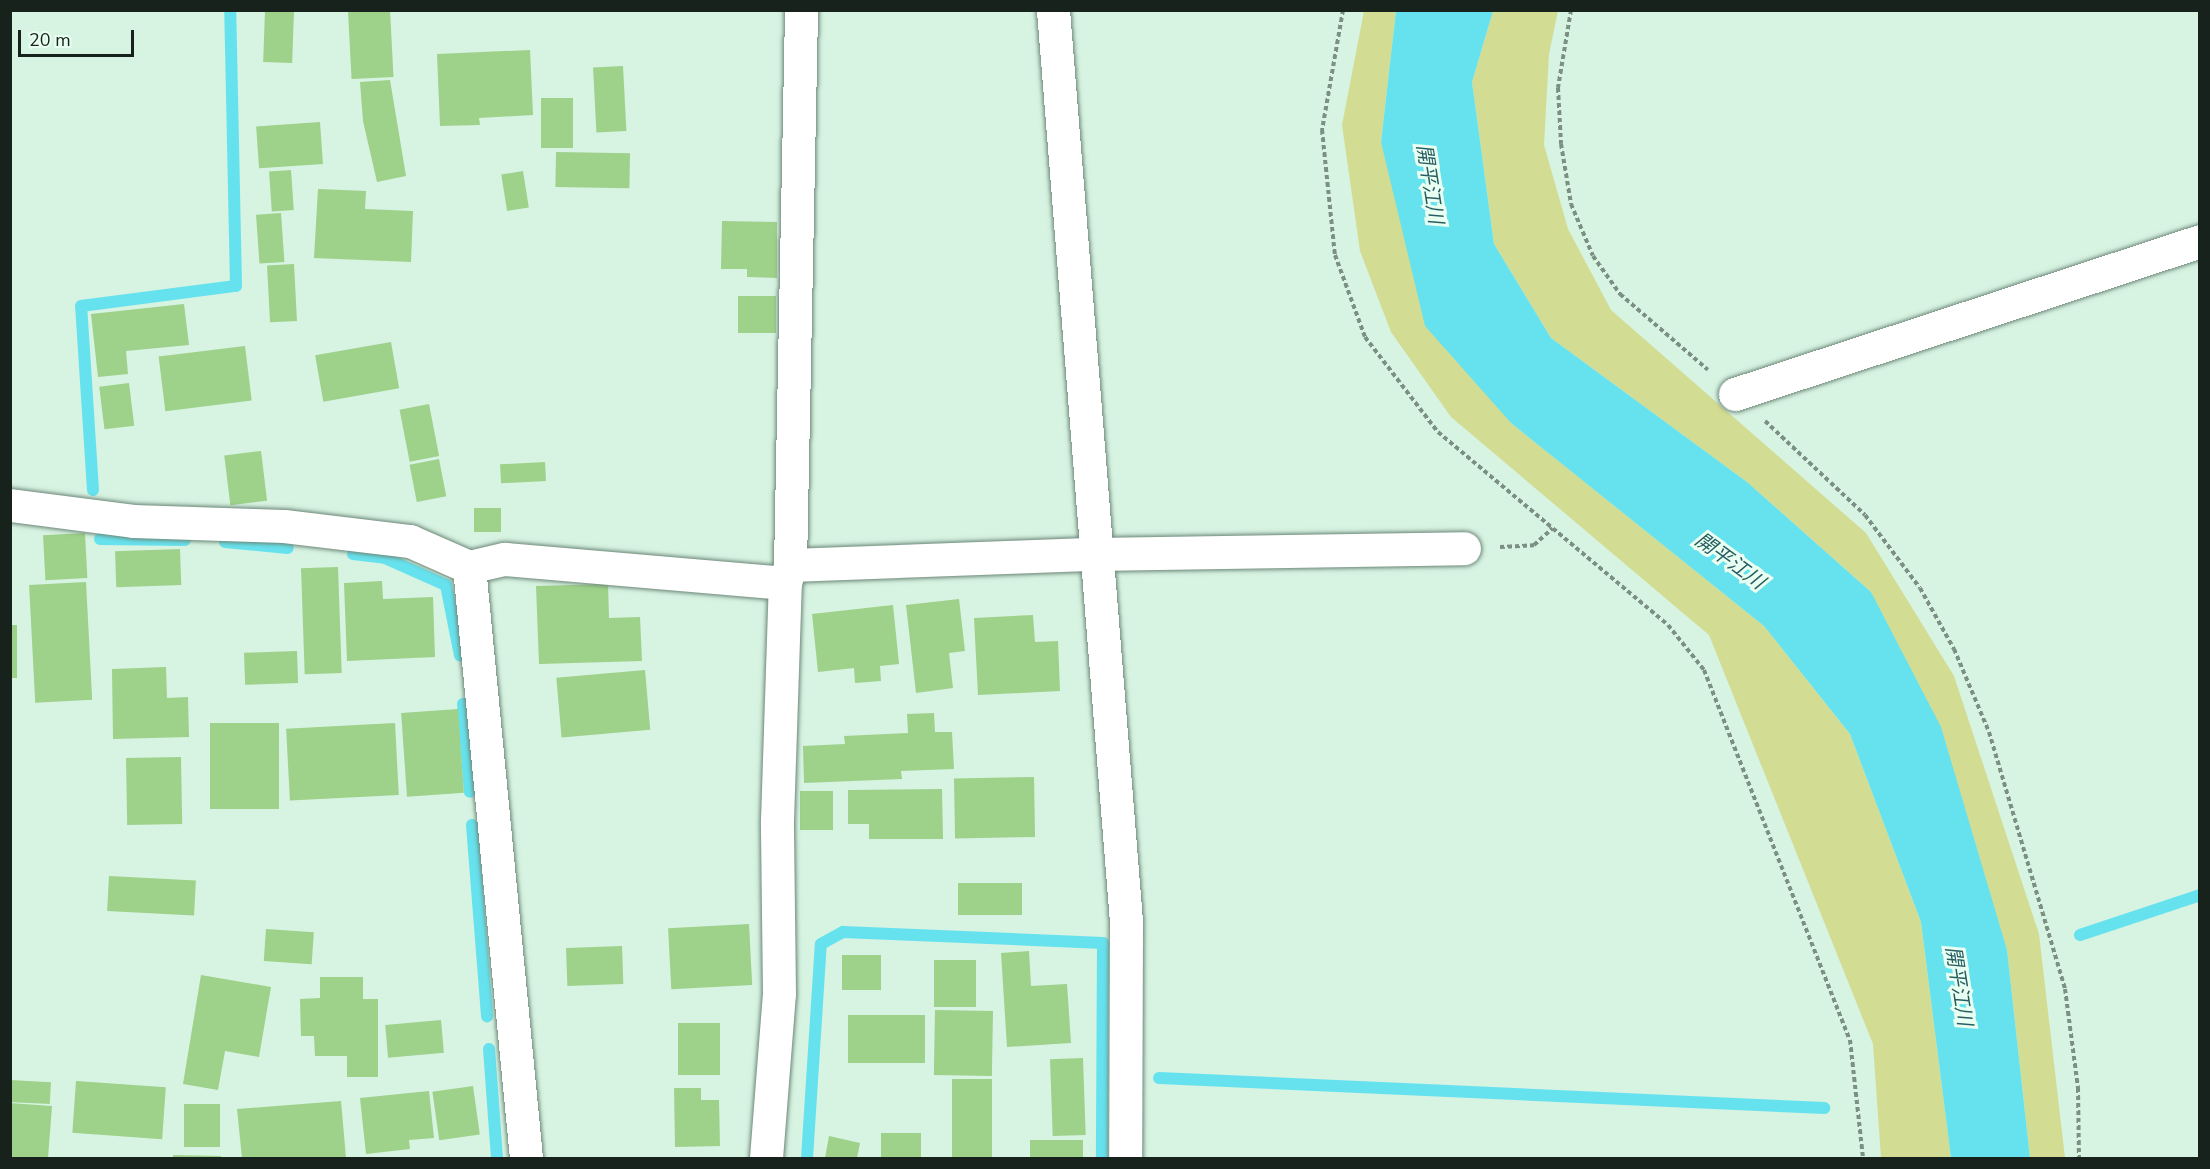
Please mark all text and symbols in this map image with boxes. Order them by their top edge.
scale bar [21,18,136,56]
text: 20 m [29,28,71,52]
water label: 開平江川 [1412,143,1448,225]
water label: 開平江川 [1691,528,1769,594]
water label: 開平江川 [1941,945,1977,1027]

